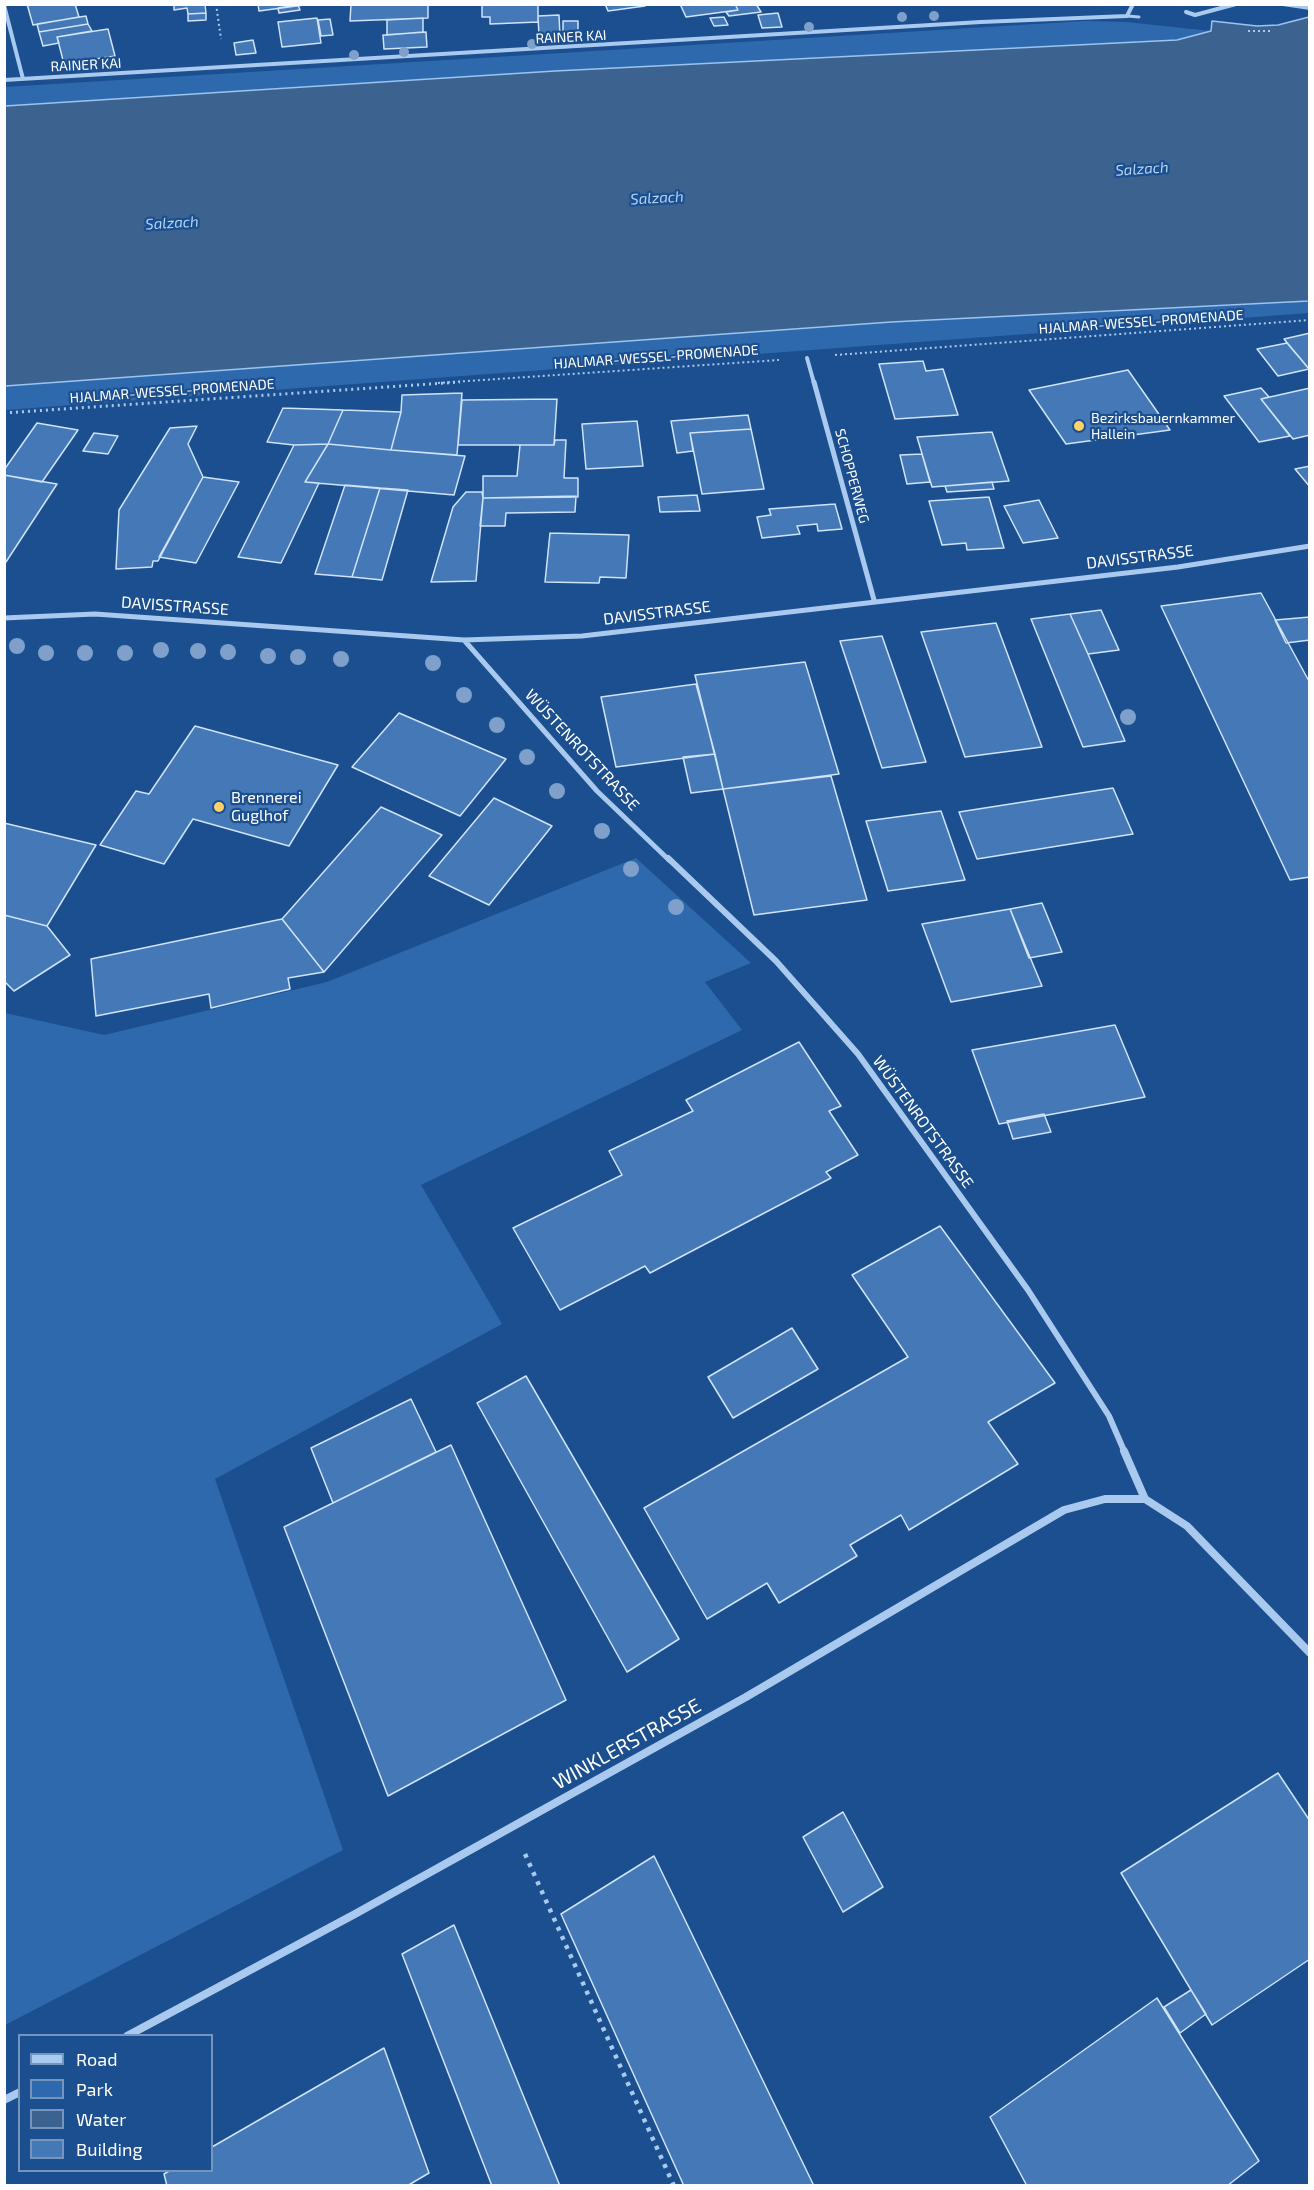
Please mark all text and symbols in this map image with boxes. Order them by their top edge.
street label: RAINER KAI [535,27,607,47]
street label: RAINER KAI [50,55,122,75]
water label: Salzach [1115,158,1169,180]
water label: Salzach [630,188,684,208]
water label: Salzach [145,213,199,233]
street label: HJALMAR-WESSEL-PROMENADE [1038,306,1244,338]
street label: HJALMAR-WESSEL-PROMENADE [553,341,759,373]
street label: HJALMAR-WESSEL-PROMENADE [69,375,275,407]
place label: Bezirksbauernkammer Hallein [1091,410,1235,442]
marker: Bezirksbauernkammer Hallein [1072,419,1086,433]
street label: SCHOPPERWEG [831,427,873,525]
street label: DAVISSTRASSE [1085,541,1195,573]
street label: DAVISSTRASSE [121,593,229,619]
street label: DAVISSTRASSE [602,597,712,629]
street label: WÜSTENROTSTRASSE [521,685,643,815]
place label: Brennerei Guglhof [231,788,302,826]
marker: Brennerei Guglhof [212,800,226,814]
street label: WÜSTENROTSTRASSE [869,1052,977,1192]
street label: WINKLERSTRASSE [549,1693,705,1795]
legend [18,2034,213,2172]
text: Road [76,2048,117,2070]
text: Park [76,2078,113,2100]
text: Water [76,2108,126,2130]
text: Building [76,2138,143,2160]

